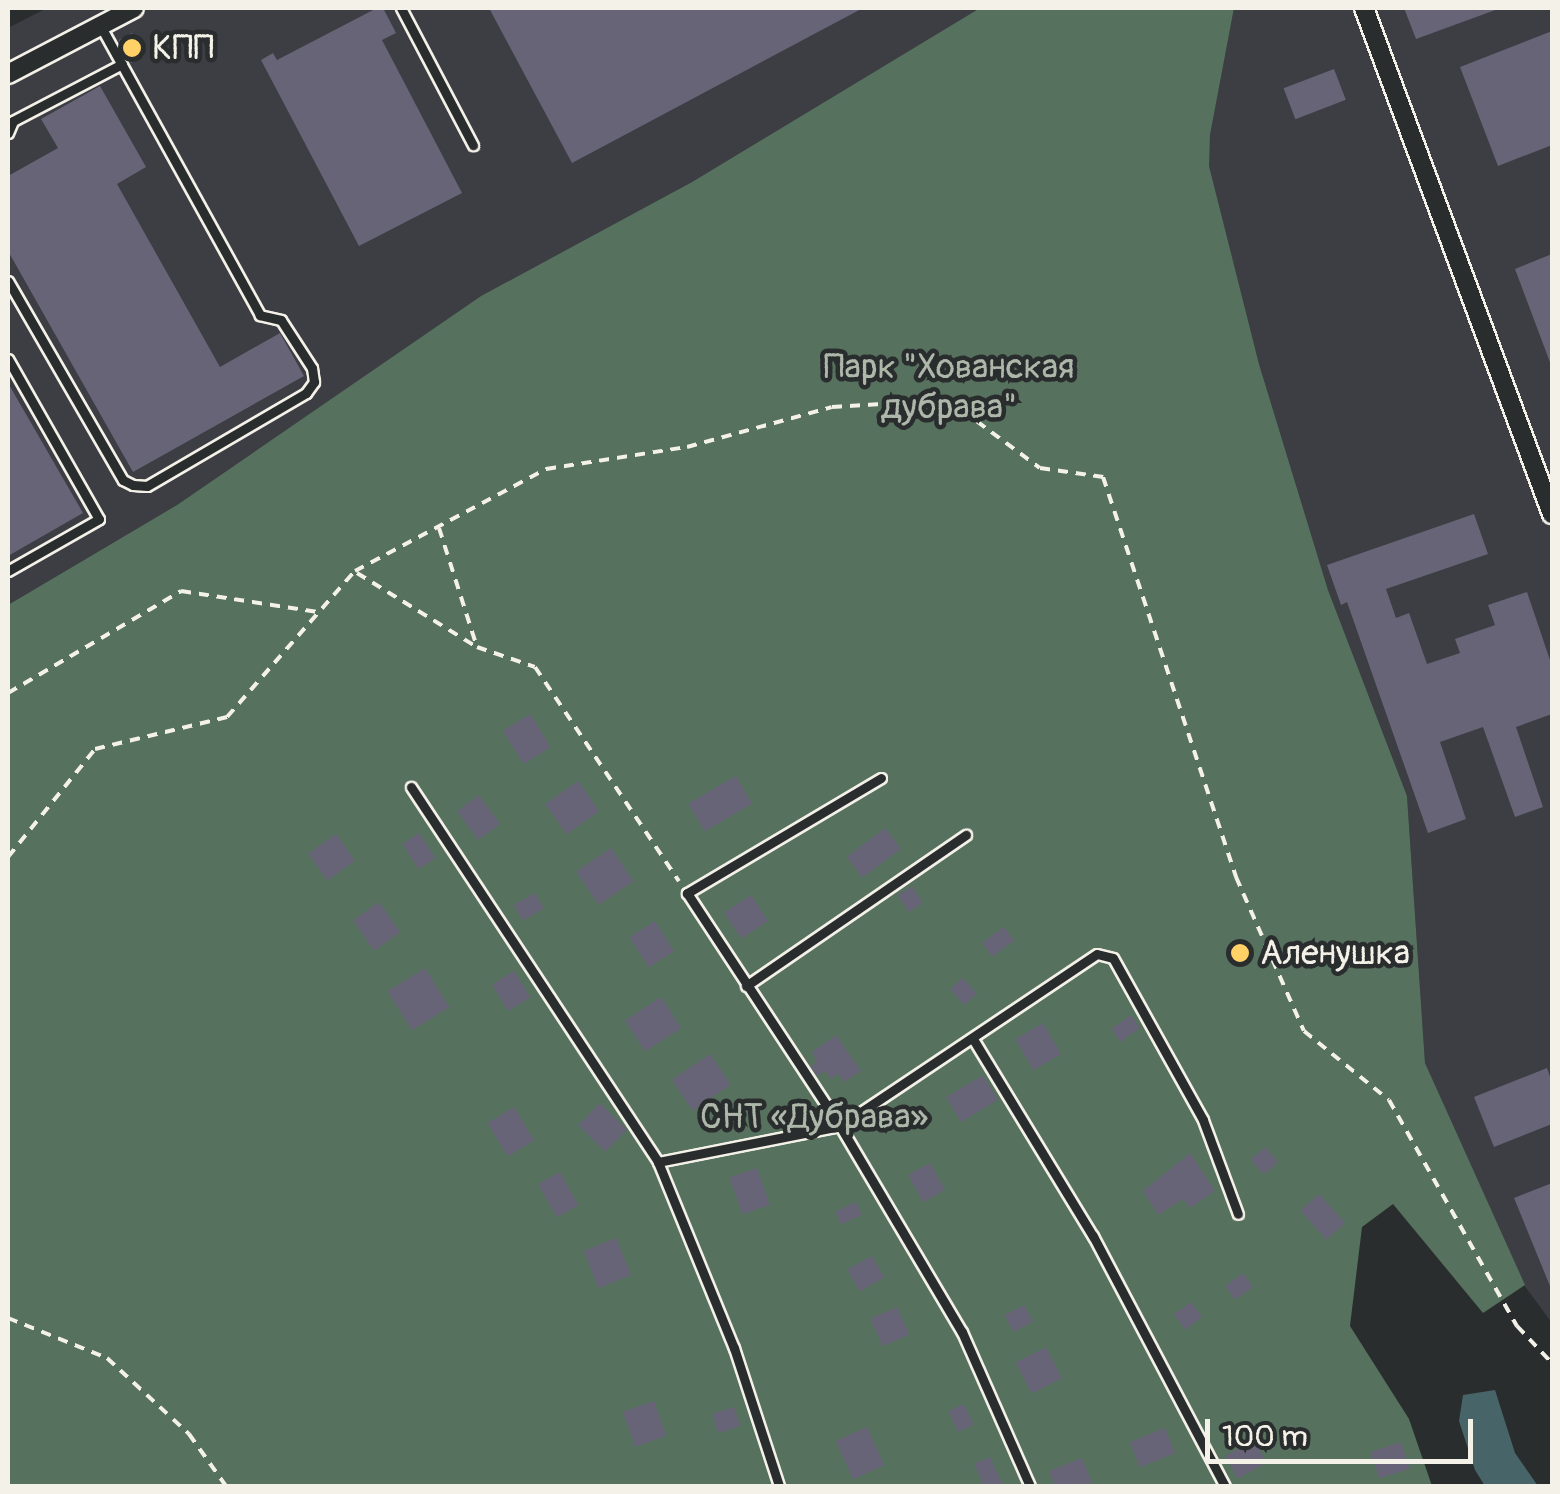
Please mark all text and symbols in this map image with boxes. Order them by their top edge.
place label: КПП [152,27,214,69]
marker: КПП [121,37,143,59]
park label: Парк "Хованская дубрава" [824,346,1074,428]
place label: Аленушка [1260,932,1410,974]
marker: Аленушка [1229,942,1251,964]
park label: СНТ «Дубрава» [700,1096,928,1138]
scale bar [1210,1399,1478,1461]
text: 100 m [1222,1418,1308,1455]

